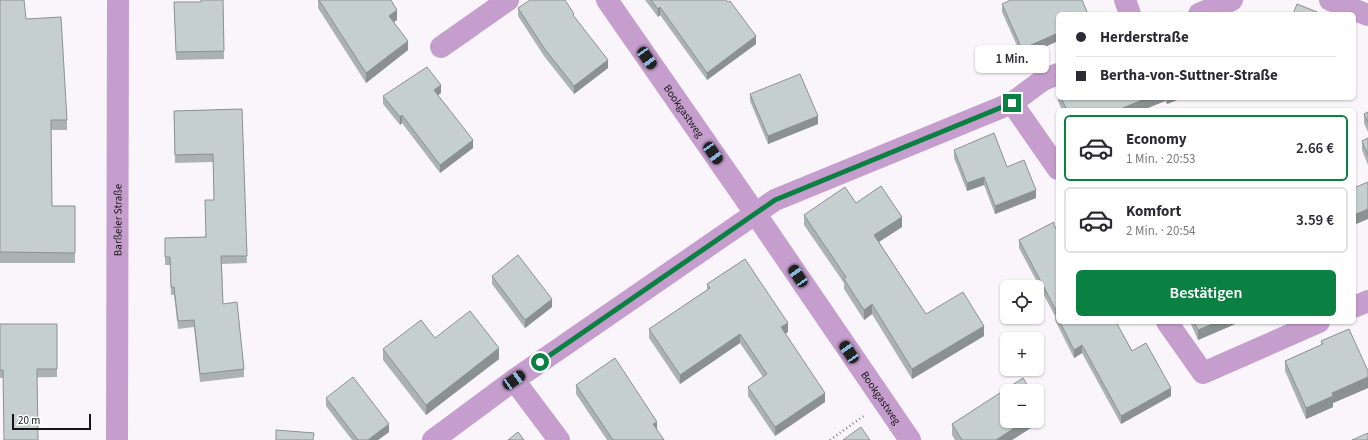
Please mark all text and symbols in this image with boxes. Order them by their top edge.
text: Herderstraße [1100,27,1189,48]
car [635,45,659,71]
callout: 1 Min. [975,45,1049,73]
text: 1 Min. [995,50,1029,68]
text: Bertha-von-Suttner-Straße [1100,65,1278,86]
street label: Bookgastweg [660,82,708,141]
route end [1003,94,1021,112]
text: Economy [1126,129,1187,150]
icon: car [1078,130,1114,166]
text: 2.66 € [1296,138,1334,159]
car [701,140,725,166]
text: 1 Min. · 20:53 [1126,150,1196,168]
street label: Barßeler Straße [110,183,126,256]
text: Komfort [1126,201,1181,222]
icon: car [1078,202,1114,238]
text: 3.59 € [1296,210,1334,231]
text: 2 Min. · 20:54 [1126,222,1196,240]
car [786,263,810,289]
button: Bestätigen [1076,270,1336,316]
map controls [1000,280,1044,428]
button: locate [1000,280,1044,324]
button: + [1000,332,1044,376]
car [837,339,861,365]
route start [531,353,549,371]
car [501,368,527,392]
street label: Bookgastweg [857,368,904,428]
button: − [1000,384,1044,428]
scale bar [12,412,91,431]
text: 20 m [18,413,40,428]

